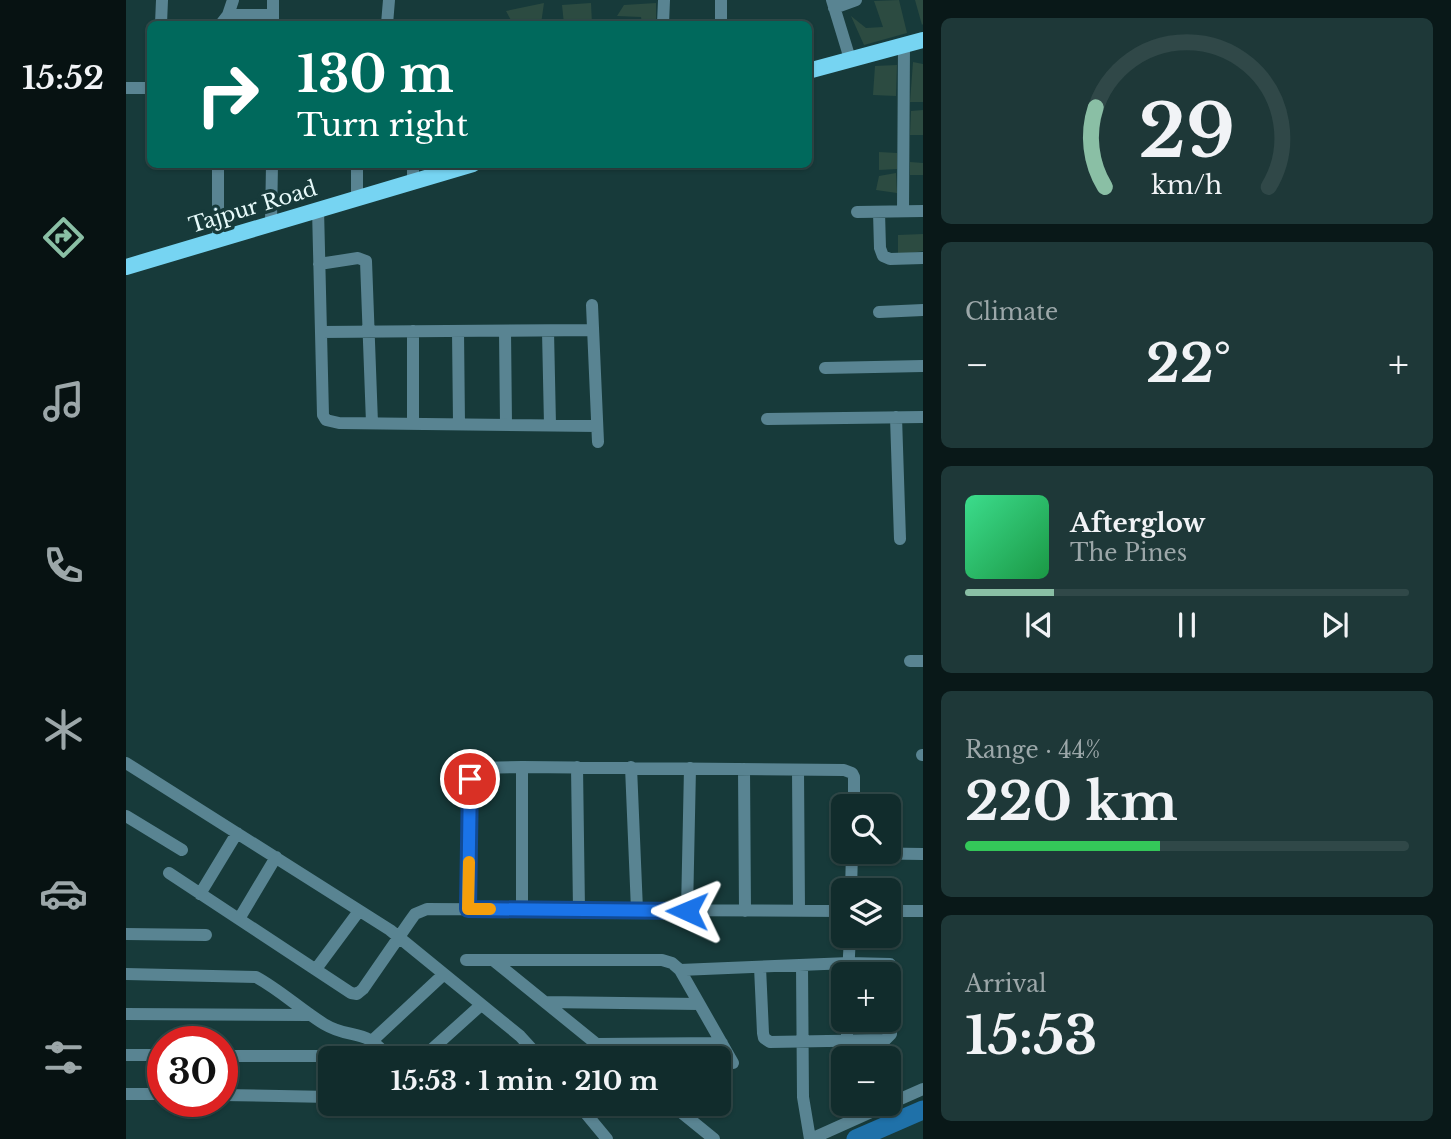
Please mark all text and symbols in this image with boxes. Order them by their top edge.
text: 130 m [297,44,454,105]
icon: right [182,49,273,140]
text: 15:52 [22,58,104,98]
text: 29 [1139,86,1235,177]
text: Turn right [297,105,468,145]
text: km/h [1152,170,1222,201]
street label: Tajpur Road [186,175,320,239]
icon: directions [39,213,88,262]
text: Climate [965,298,1058,326]
text: 22° [1146,332,1231,396]
text: − [965,341,989,388]
text: + [1388,341,1409,388]
icon: music [39,377,88,426]
text: Afterglow [1070,507,1206,539]
text: The Pines [1070,539,1187,567]
icon: phone [39,541,88,590]
icon: previous [1020,606,1058,644]
icon: pause [1168,606,1206,644]
icon: next [1316,606,1354,644]
icon: climate [39,705,88,754]
text: Range · 44% [965,736,1101,764]
pin [440,749,500,809]
icon: arrive [451,760,489,798]
text: 220 km [965,770,1178,834]
map controls [831,794,901,1116]
button: search [831,794,901,864]
icon: car [39,869,88,918]
position arrow [650,874,724,948]
button: layers [831,878,901,948]
button: + [831,962,901,1032]
text: Arrival [965,970,1046,998]
text: 15:53 [965,1004,1097,1068]
speed limit sign: 30 [147,1026,238,1117]
icon: filters [39,1033,88,1082]
button: − [831,1046,901,1116]
text: 15:53 · 1 min · 210 m [391,1065,658,1097]

